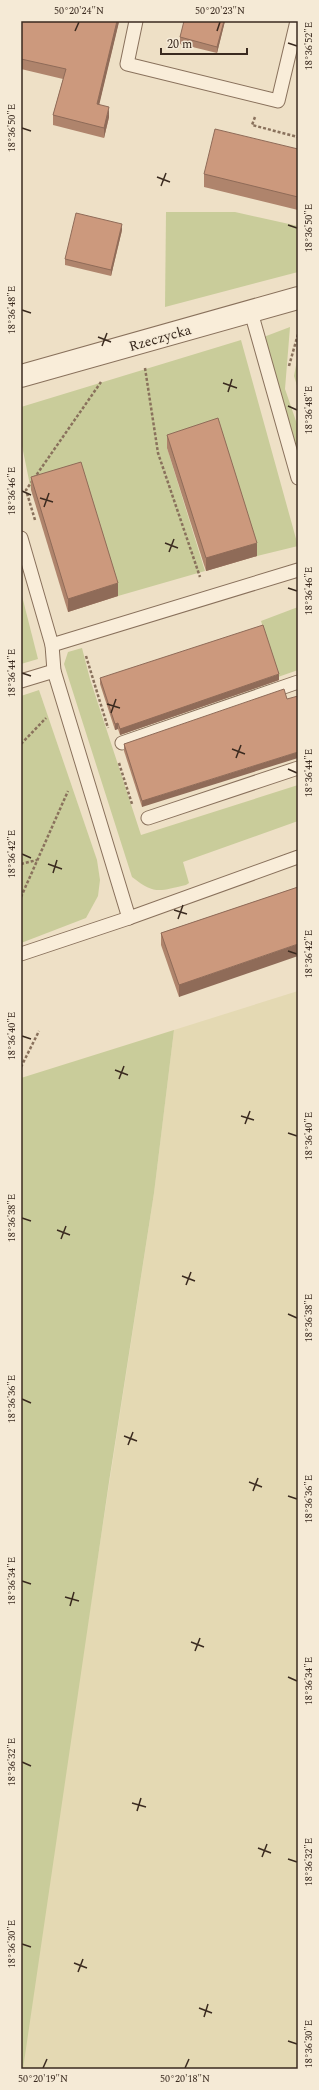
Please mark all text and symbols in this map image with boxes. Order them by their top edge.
text: 50°20'24"N [54,3,104,19]
text: 50°20'23"N [195,3,245,19]
text: 18°36'52"E [301,22,317,70]
scale bar [161,30,247,56]
text: 20 m [167,35,192,54]
text: 18°36'50"E [4,104,20,152]
text: 18°36'50"E [301,204,317,252]
text: 18°36'48"E [4,286,20,334]
street label: Rzeczycka [126,319,194,357]
text: 18°36'48"E [301,386,317,434]
text: 18°36'46"E [4,467,20,515]
text: 18°36'46"E [301,567,317,615]
text: 18°36'44"E [4,649,20,697]
text: 18°36'44"E [301,749,317,797]
text: 18°36'42"E [4,830,20,878]
text: 18°36'42"E [301,930,317,978]
text: 18°36'40"E [4,1012,20,1060]
text: 18°36'40"E [301,1112,317,1160]
text: 18°36'38"E [4,1194,20,1242]
text: 18°36'38"E [301,1294,317,1342]
text: 18°36'36"E [4,1375,20,1423]
text: 18°36'36"E [301,1475,317,1523]
text: 18°36'34"E [4,1557,20,1605]
text: 18°36'34"E [301,1657,317,1705]
text: 18°36'32"E [4,1738,20,1786]
text: 18°36'32"E [301,1838,317,1886]
text: 18°36'30"E [4,1920,20,1968]
text: 18°36'30"E [301,2020,317,2068]
text: 50°20'19"N [18,2071,68,2087]
text: 50°20'18"N [160,2071,210,2087]

